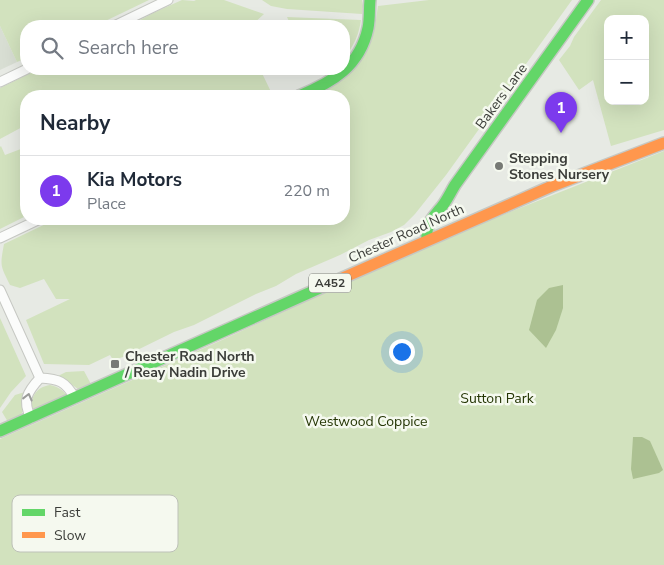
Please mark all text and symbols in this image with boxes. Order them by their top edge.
map controls [604,15,649,105]
button: + [604,15,649,60]
search box [20,20,350,75]
icon: search [38,34,66,62]
text: Search here [78,35,179,61]
street label: Bakers Lane [471,60,532,133]
button: − [604,60,649,105]
pin: 1 [545,92,577,133]
text: Nearby [40,109,110,137]
place label: Stepping Stones Nursery [509,149,610,184]
marker: Stepping Stones Nursery [493,160,505,172]
text: Kia Motors [87,167,182,193]
text: 1 [51,180,61,202]
text: 220 m [283,180,330,202]
text: Place [87,193,126,215]
street label: Chester Road North [345,199,467,268]
road number: A452 [309,274,351,292]
your location [389,339,415,365]
place label: Chester Road North / Reay Nadin Drive [124,347,255,382]
marker: Chester Road North / Reay Nadin Drive [109,358,121,370]
park label: Sutton Park [460,389,535,408]
one-way arrow [22,393,33,401]
park label: Westwood Coppice [305,412,427,431]
legend [12,495,178,552]
text: Fast [54,503,80,522]
text: Slow [54,526,86,545]

